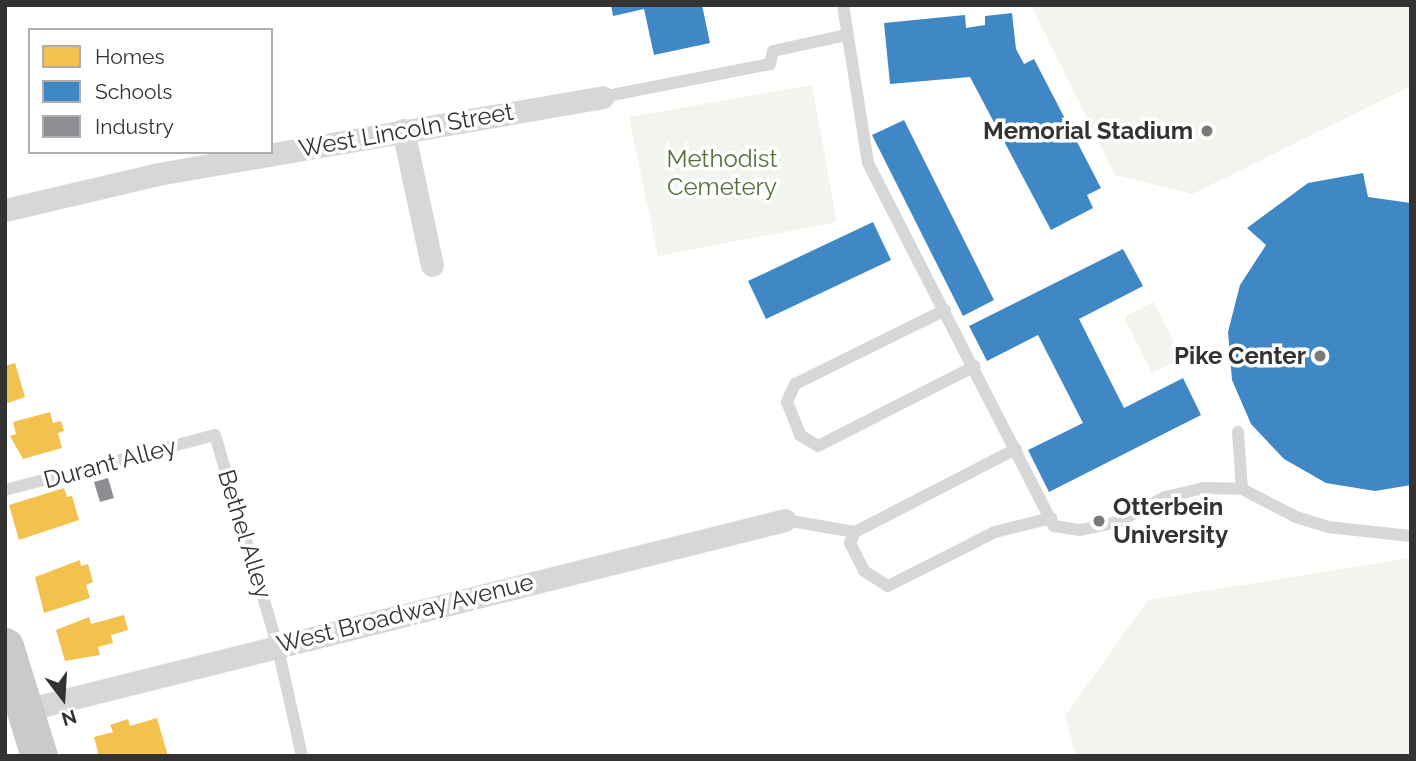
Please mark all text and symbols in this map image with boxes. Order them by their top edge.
legend [28,28,273,154]
text: Homes [95,44,165,69]
text: Schools [95,79,172,104]
street label: West Lincoln Street [297,97,515,163]
text: Industry [95,114,174,139]
place label: Memorial Stadium [982,117,1193,145]
marker: Memorial Stadium [1199,123,1215,139]
park label: Methodist Cemetery [667,145,777,201]
place label: Pike Center [1174,342,1306,370]
marker: Pike Center [1312,348,1328,364]
street label: Durant Alley [40,431,180,495]
street label: Bethel Alley [212,465,278,603]
place label: Otterbein University [1113,493,1228,549]
marker: Otterbein University [1091,513,1107,529]
street label: West Broadway Avenue [273,567,537,659]
north arrow [28,663,98,733]
text: N [59,705,79,731]

